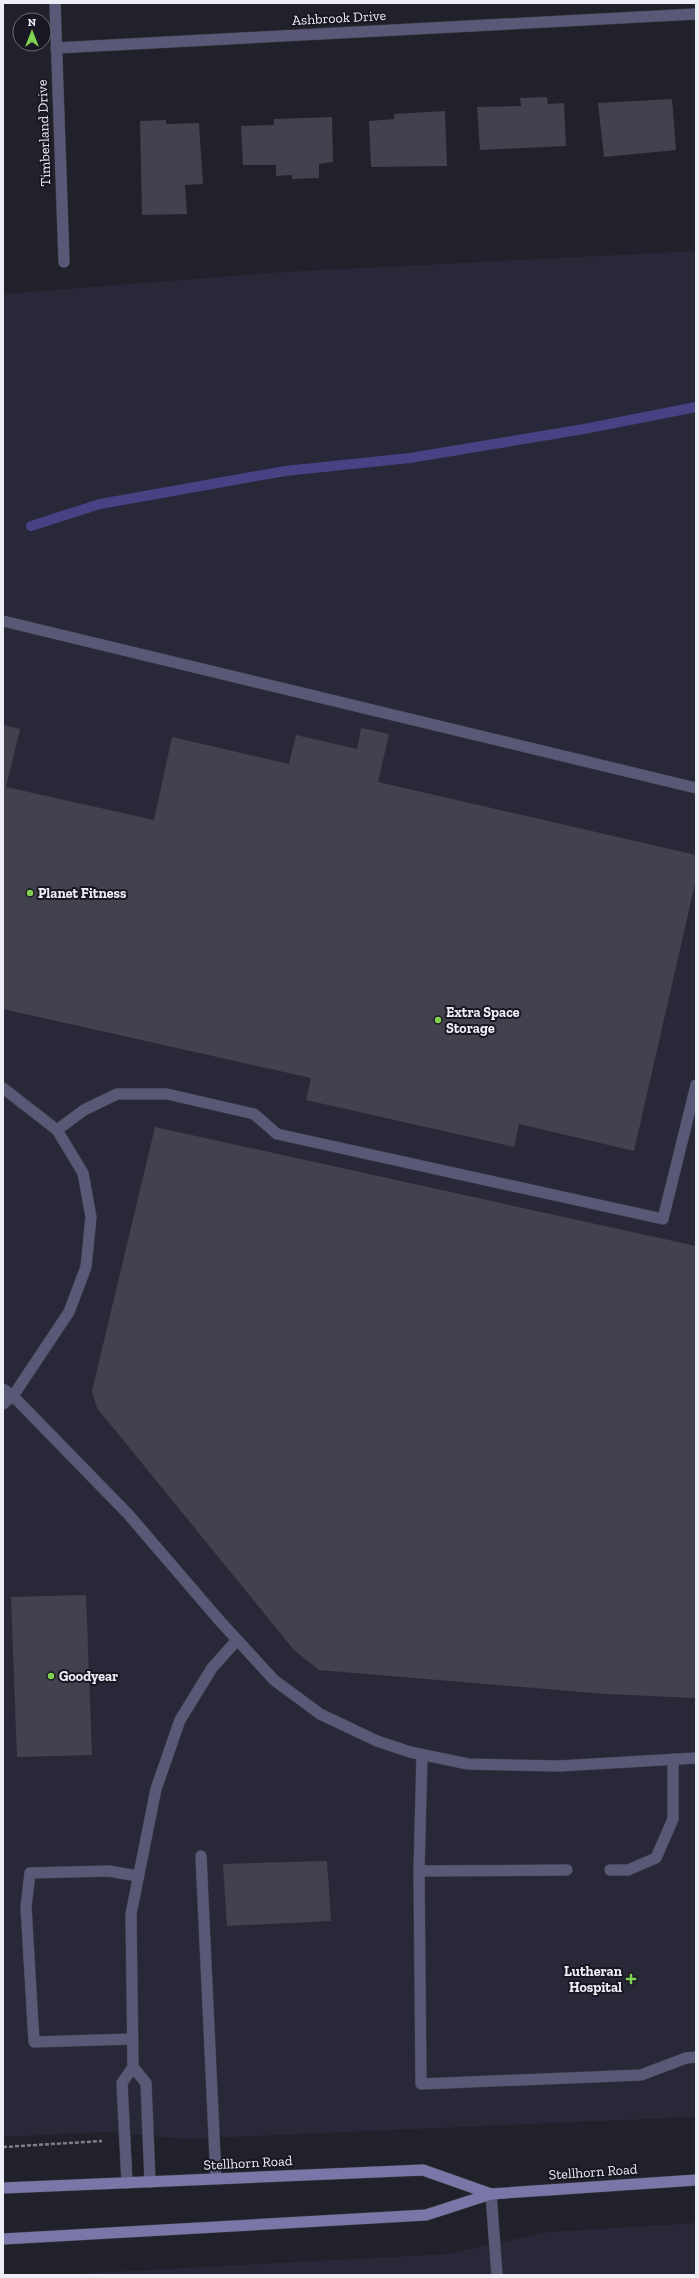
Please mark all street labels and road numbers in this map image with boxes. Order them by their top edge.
street label: Ashbrook Drive [292,7,387,29]
street label: Timberland Drive [34,79,54,187]
street label: Stellhorn Road [203,2152,293,2174]
street label: Stellhorn Road [548,2160,638,2184]

